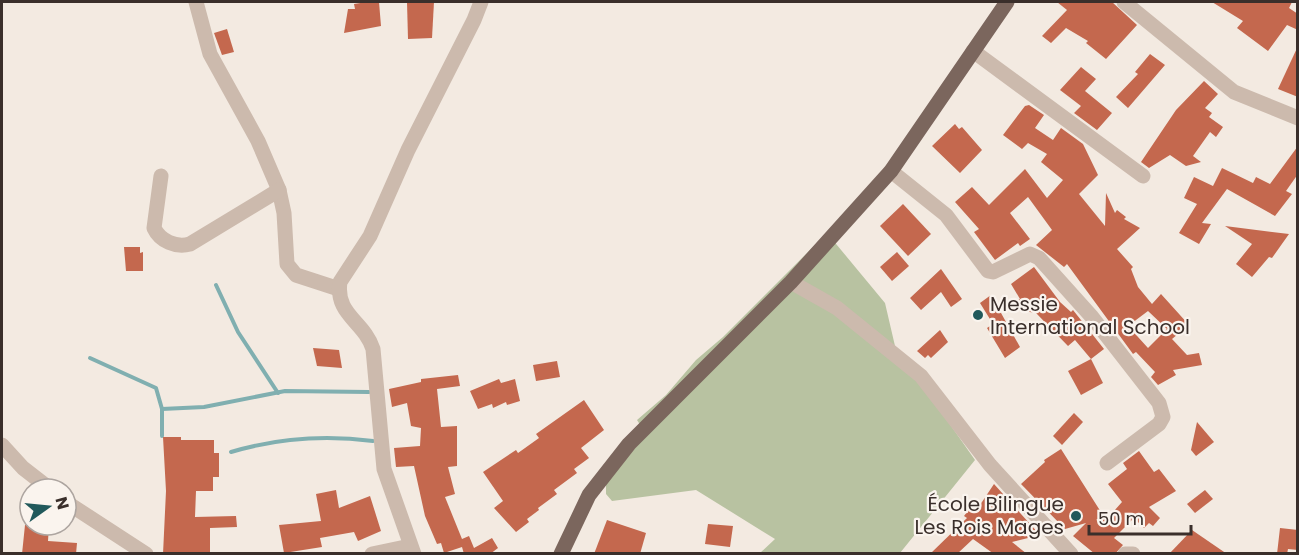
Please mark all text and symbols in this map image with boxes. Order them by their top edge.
place label: Messie International School [990,290,1190,341]
marker: Messie International School [971,308,985,322]
north arrow [18,477,78,537]
place label: École Bilingue Les Rois Mages [914,490,1064,541]
text: N [49,494,75,512]
scale bar [1089,498,1191,536]
text: 50 m [1098,506,1144,531]
marker: École Bilingue Les Rois Mages [1069,509,1083,523]

